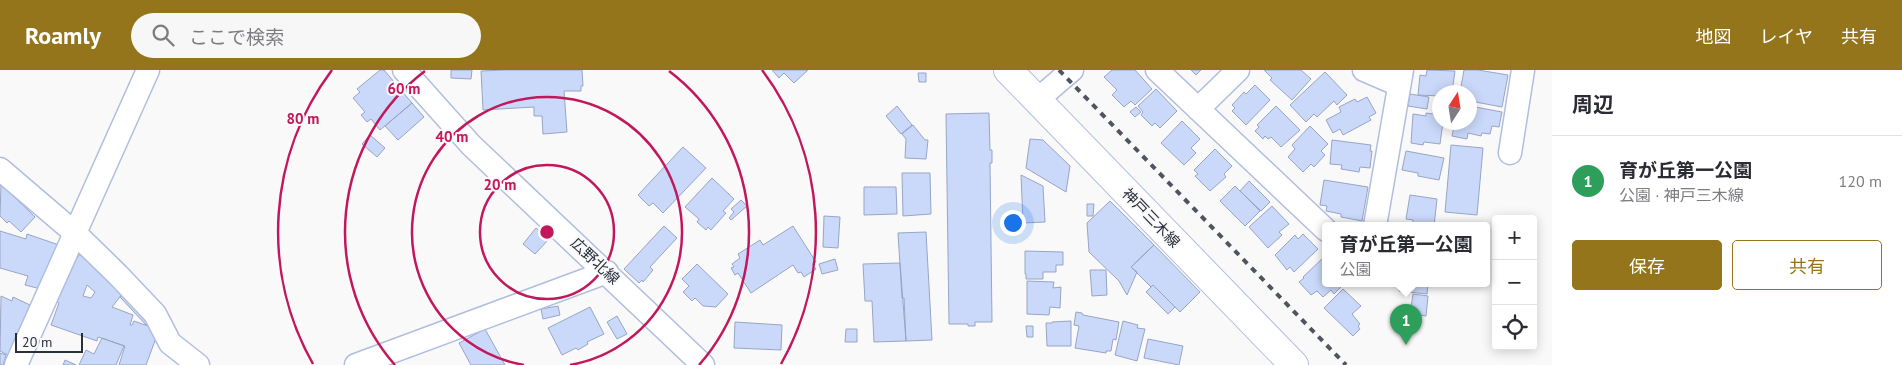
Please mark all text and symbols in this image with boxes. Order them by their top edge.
search box [131,13,481,58]
text: Roamly [25,20,101,51]
icon: search [149,21,177,49]
text: ここで検索 [189,25,284,49]
text: 地図 [1696,25,1732,48]
text: レイヤ [1760,25,1813,48]
text: 共有 [1841,25,1877,48]
text: 60 m [388,79,420,98]
north arrow [1432,85,1477,130]
text: 周辺 [1572,91,1614,118]
text: 80 m [287,109,319,128]
text: 40 m [436,127,468,146]
text: 育が丘第一公園 [1619,158,1752,182]
text: 1 [1583,171,1593,191]
text: 120 m [1839,171,1882,191]
text: 20 m [484,175,516,194]
street label: 神戸三木線 [1118,184,1184,251]
text: 公園 · 神戸三木線 [1619,185,1744,205]
your location [1000,210,1026,236]
map controls [1492,215,1537,350]
button: + [1492,215,1537,260]
popup [1322,222,1490,287]
centre of rings [538,223,556,241]
text: 育が丘第一公園 [1339,232,1473,256]
street label: 広野北線 [567,233,624,288]
button: 保存 [1572,240,1722,290]
button: 共有 [1732,240,1882,290]
text: 公園 [1339,259,1372,279]
button: − [1492,260,1537,305]
pin: 1 [1390,304,1422,345]
button: locate [1492,305,1537,350]
scale bar [15,330,82,353]
text: 20 m [22,333,52,351]

